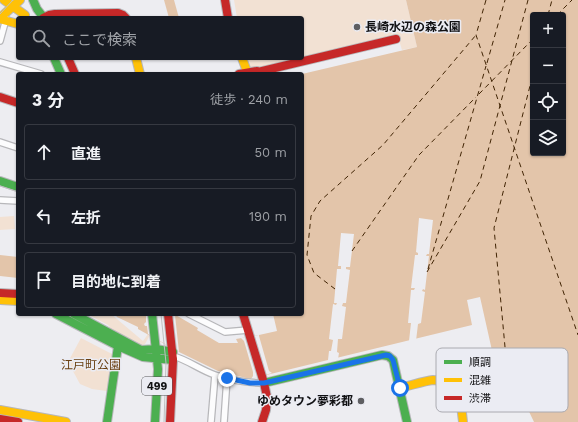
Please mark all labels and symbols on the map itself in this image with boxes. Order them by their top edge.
place label: 長崎水辺の森公園 [365,20,461,34]
marker: 長崎水辺の森公園 [352,22,362,32]
legend [436,348,568,412]
text: 順調 [469,356,491,369]
park label: 江戸町公園 [61,358,121,372]
route end [218,369,236,387]
text: 混雑 [469,374,491,387]
road number: 499 [142,377,172,395]
route start [391,379,409,397]
text: 渋滞 [469,392,491,405]
place label: ゆめタウン夢彩都 [257,394,353,408]
marker: ゆめタウン夢彩都 [356,396,366,406]

